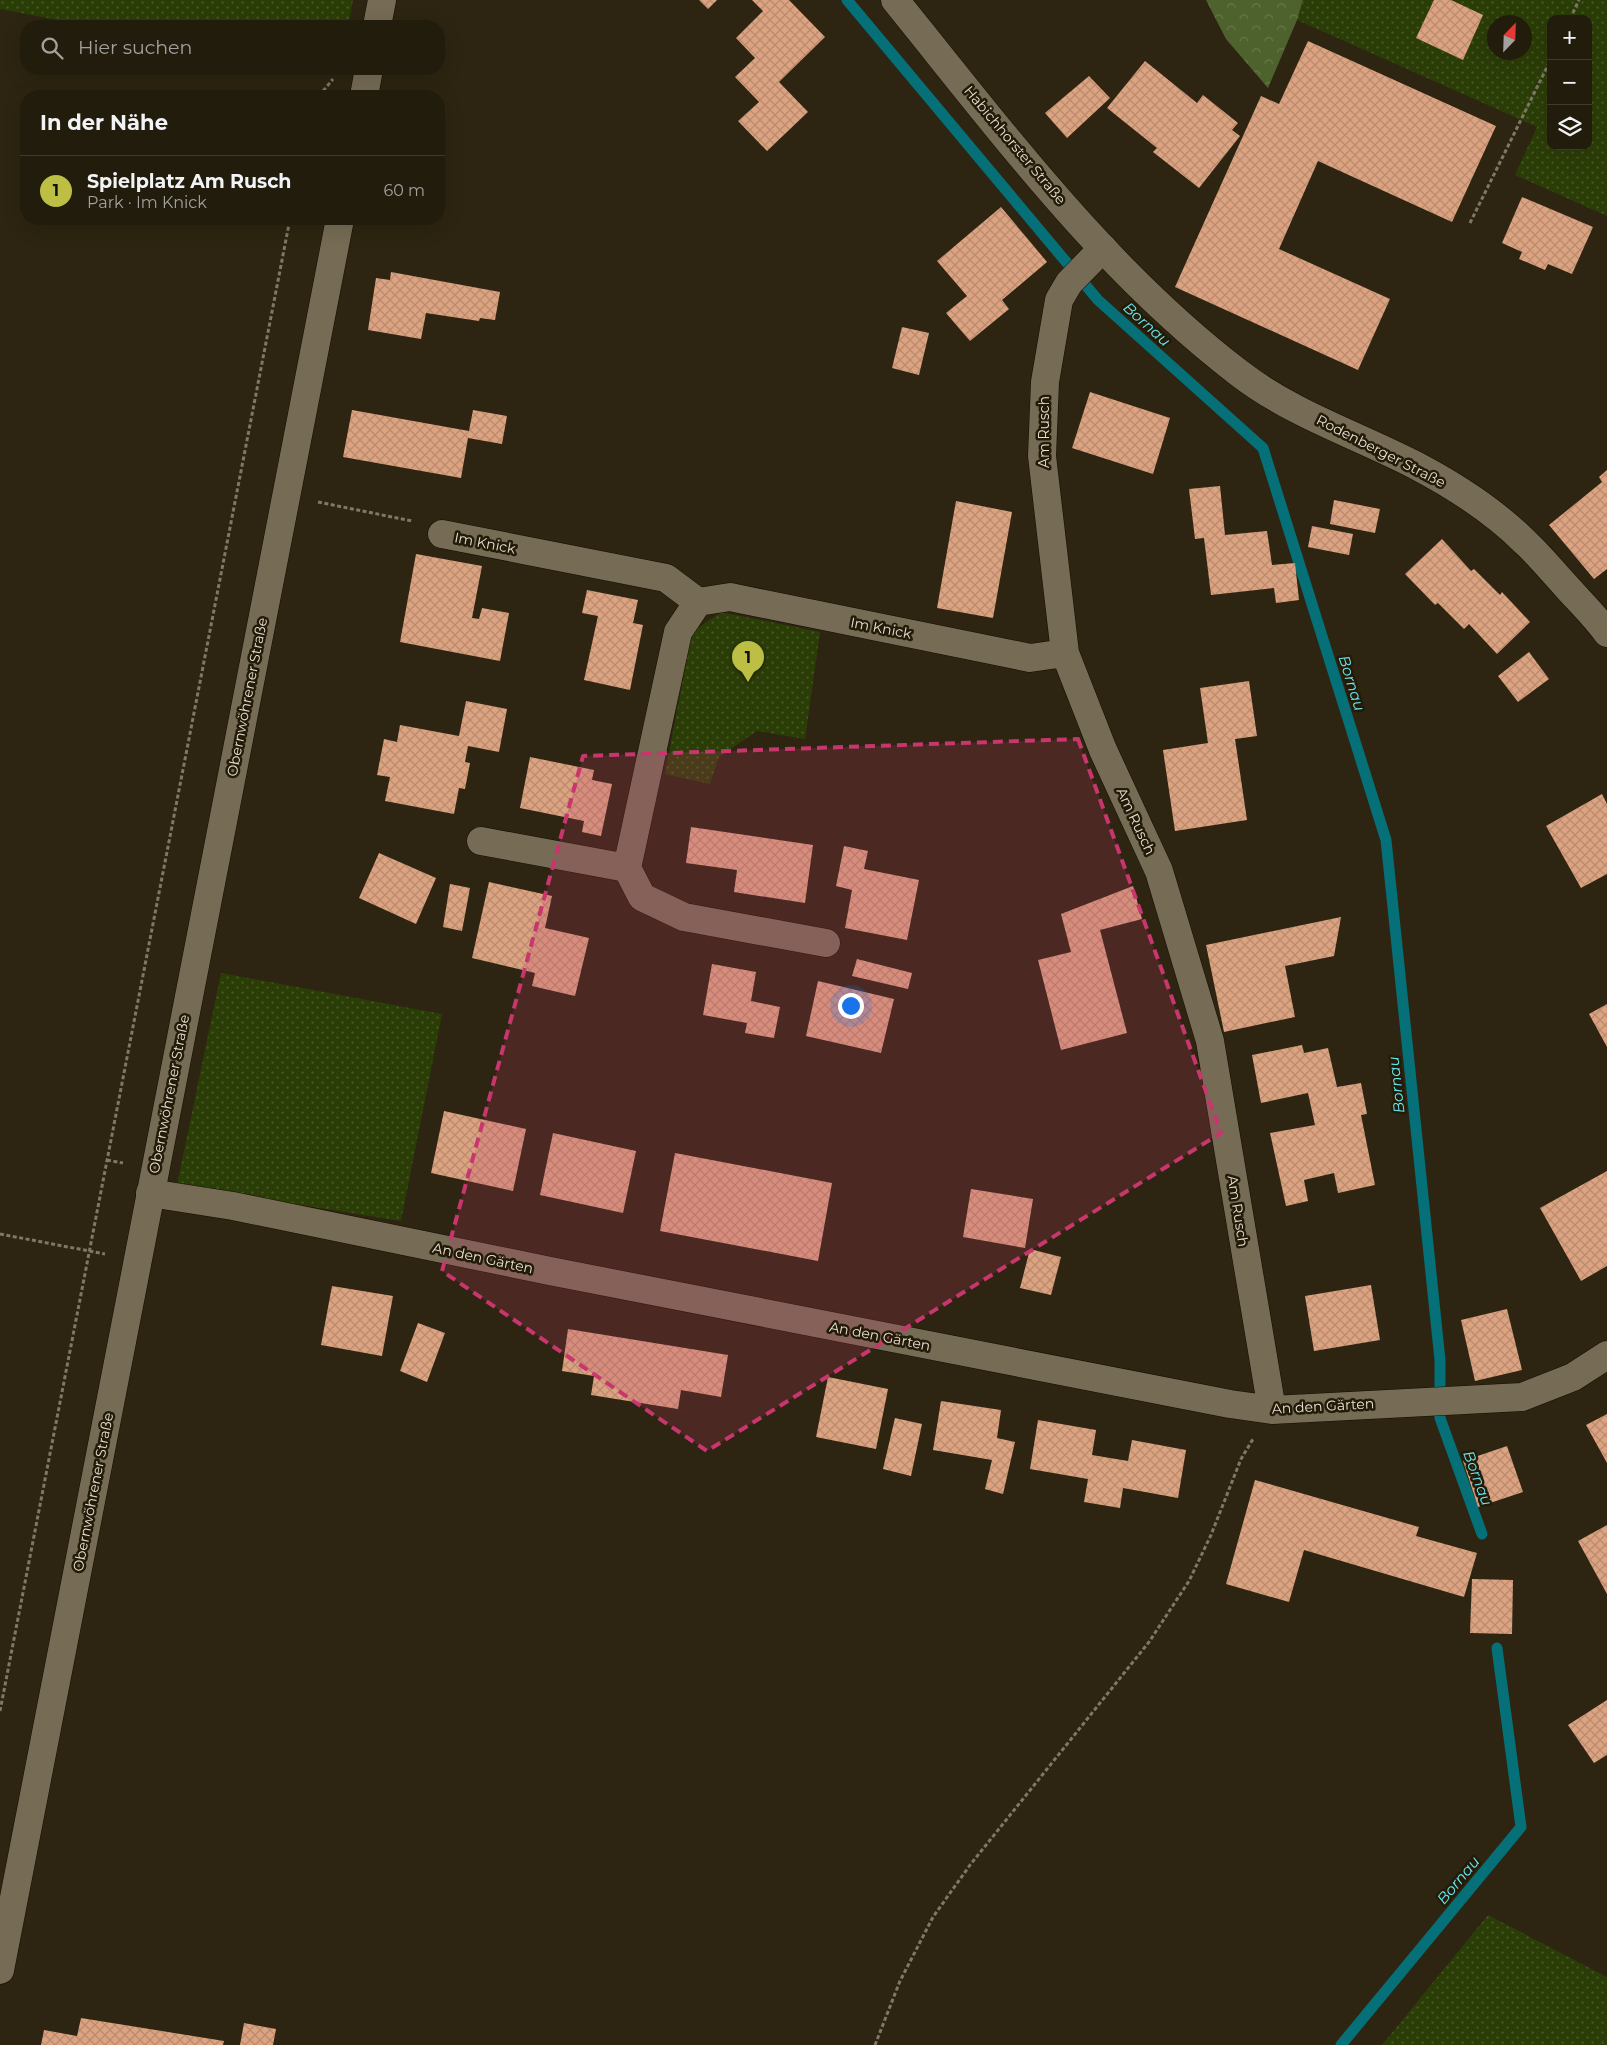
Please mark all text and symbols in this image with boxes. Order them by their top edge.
north arrow [1487,15,1532,60]
map controls [1547,15,1592,150]
button: + [1547,15,1592,60]
search box [20,20,445,75]
icon: search [38,34,66,62]
text: Hier suchen [78,36,192,59]
button: − [1547,60,1592,105]
street label: Habichhorster Straße [960,82,1070,208]
button: layers [1547,105,1592,150]
text: In der Nähe [40,110,168,135]
text: Spielplatz Am Rusch [87,170,291,193]
text: 1 [53,181,59,200]
text: 60 m [383,181,425,200]
text: Park · Im Knick [87,193,207,212]
water label: Bornau [1119,298,1175,350]
street label: Am Rusch [1035,396,1053,468]
street label: Rodenberger Straße [1313,411,1449,491]
street label: Im Knick [453,528,518,558]
street label: Im Knick [849,613,914,643]
street label: Obernwöhrener Straße [223,616,271,778]
pin: 1 [732,641,764,682]
water label: Bornau [1335,653,1369,713]
street label: Am Rusch [1113,784,1159,858]
your location [838,993,864,1019]
street label: Obernwöhrener Straße [145,1013,193,1175]
water label: Bornau [1384,1056,1408,1114]
street label: Am Rusch [1223,1174,1253,1248]
street label: An den Gärten [431,1239,535,1277]
street label: An den Gärten [828,1317,932,1355]
street label: An den Gärten [1271,1394,1375,1418]
street label: Obernwöhrener Straße [69,1411,117,1573]
water label: Bornau [1459,1448,1497,1508]
water label: Bornau [1432,1852,1484,1908]

